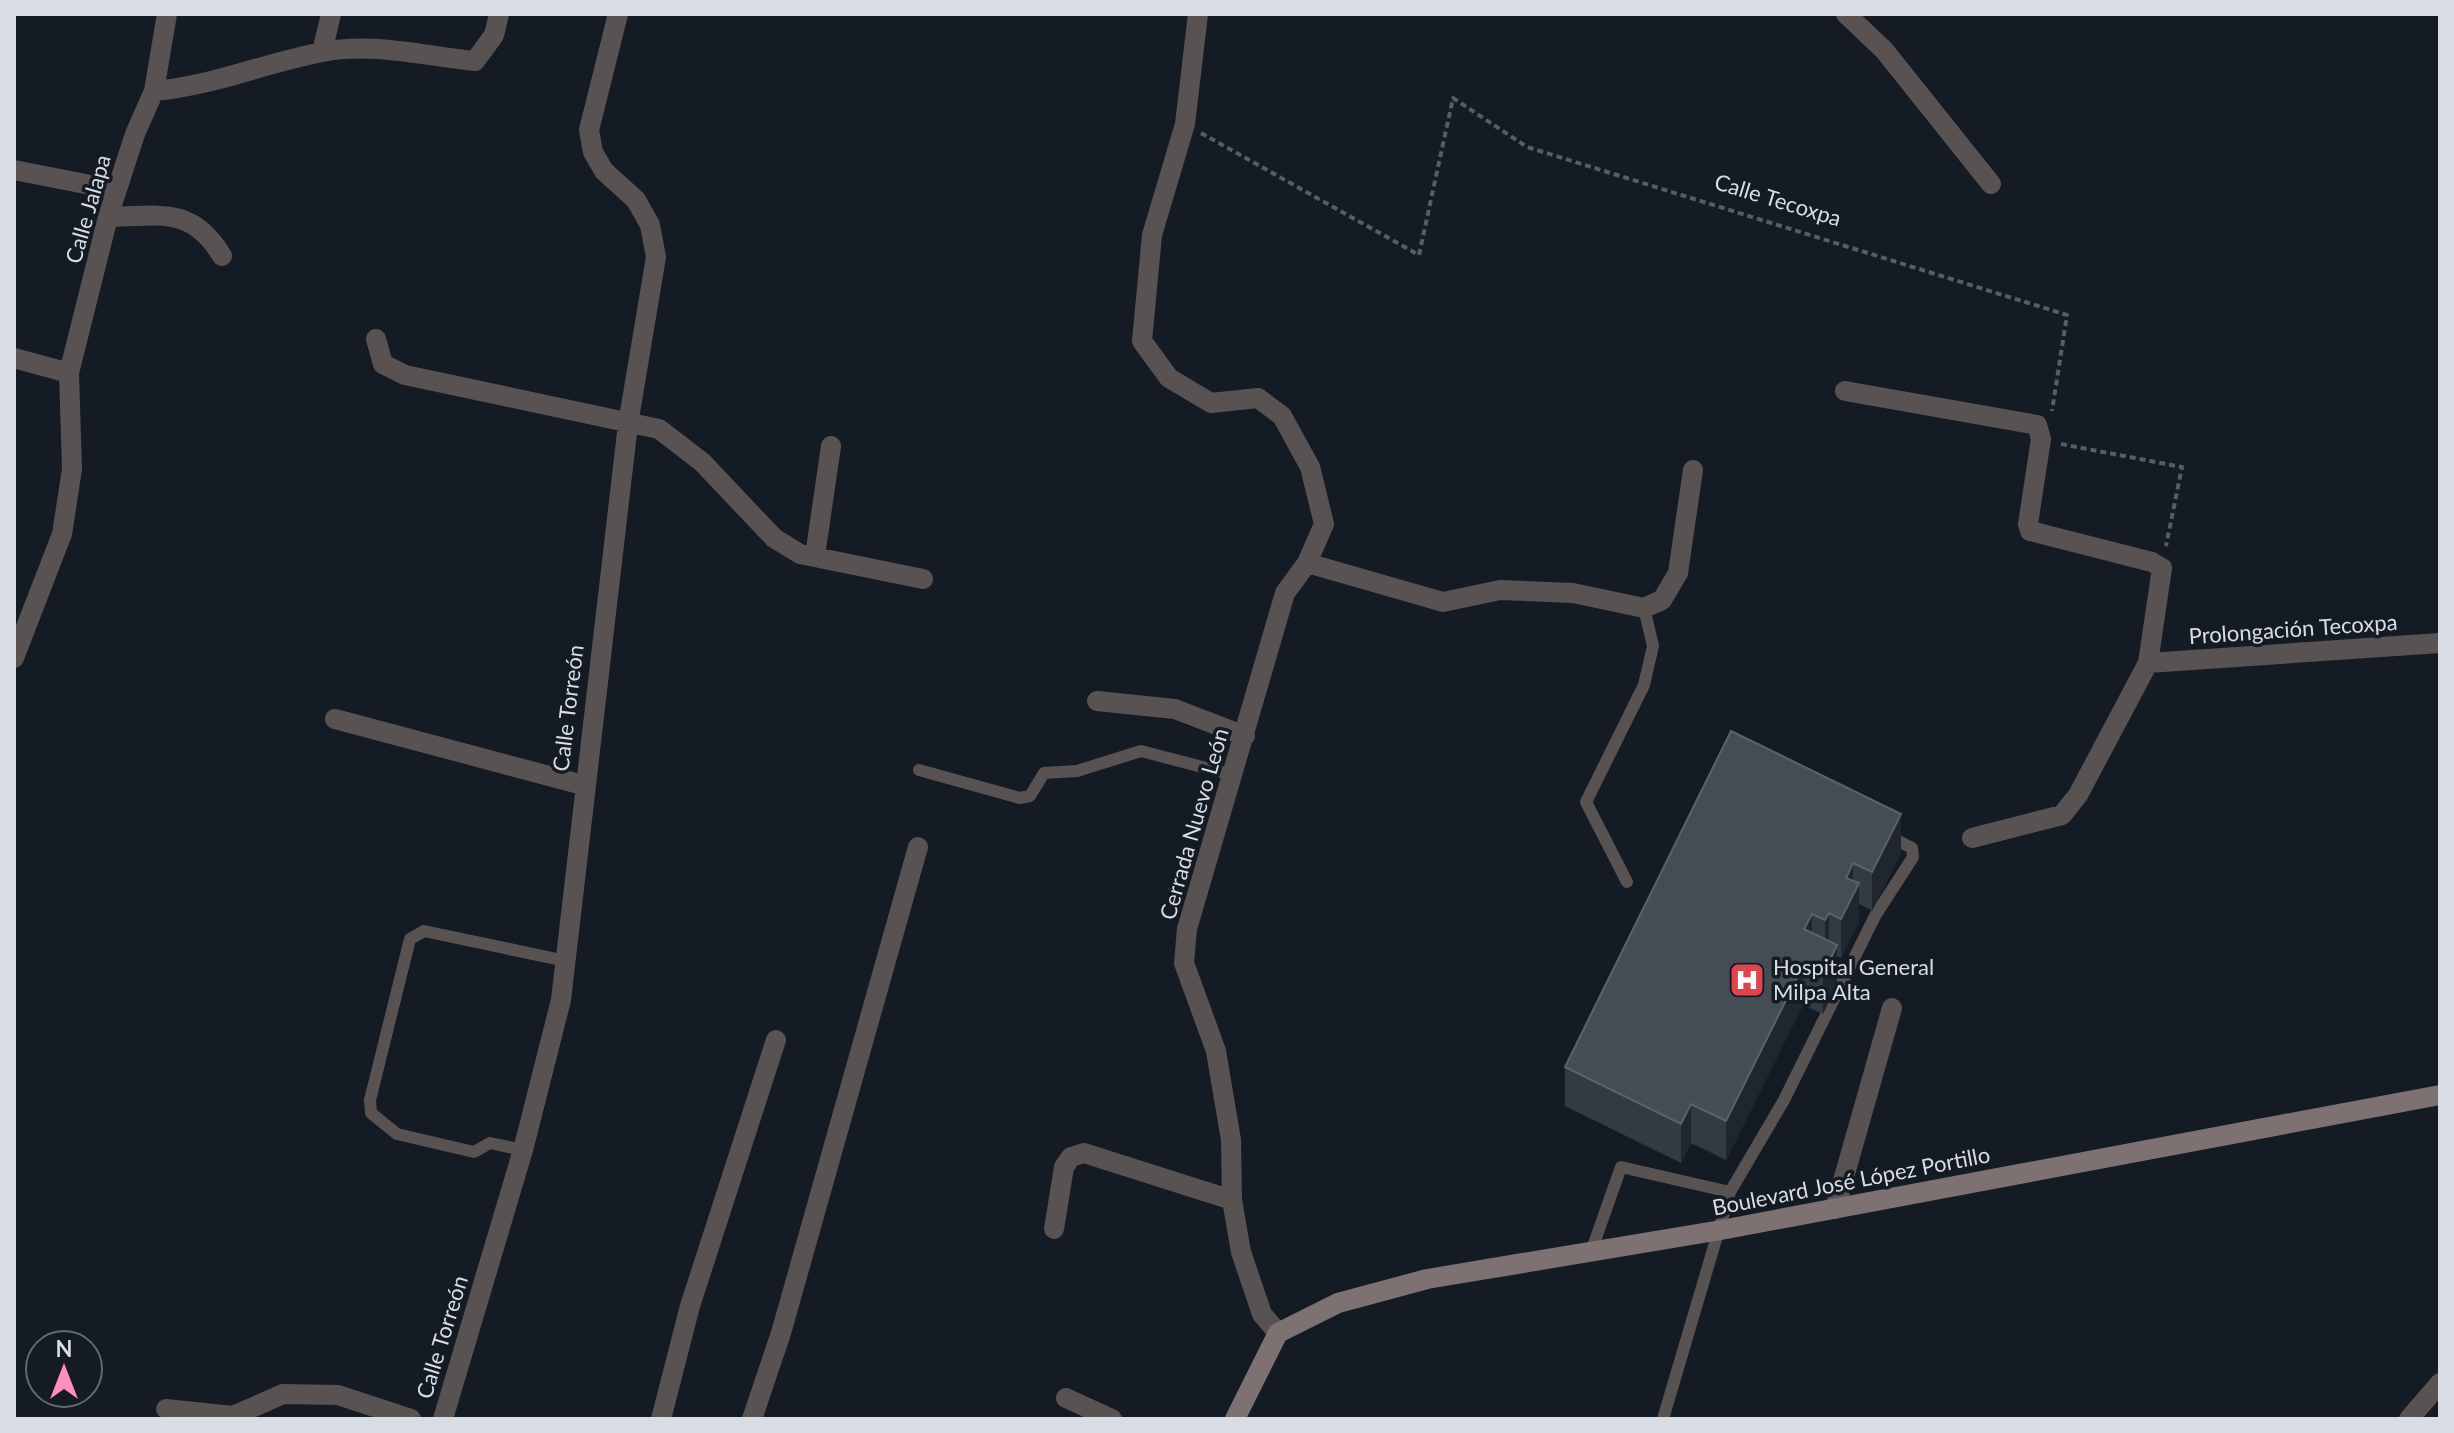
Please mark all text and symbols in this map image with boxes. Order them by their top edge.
street label: Calle Jalapa [59,151,116,266]
street label: Calle Tecoxpa [1712,167,1845,232]
street label: Prolongación Tecoxpa [2188,608,2398,649]
street label: Calle Torreón [546,643,589,773]
street label: Cerrada Nuevo León [1153,725,1234,923]
place label: Hospital General Milpa Alta [1773,953,1934,1005]
hospital icon: Hospital General Milpa Alta [1728,961,1766,999]
street label: Boulevard José López Portillo [1710,1140,1992,1221]
street label: Calle Torreón [410,1272,473,1402]
north arrow [24,1329,104,1409]
text: N [56,1335,72,1362]

